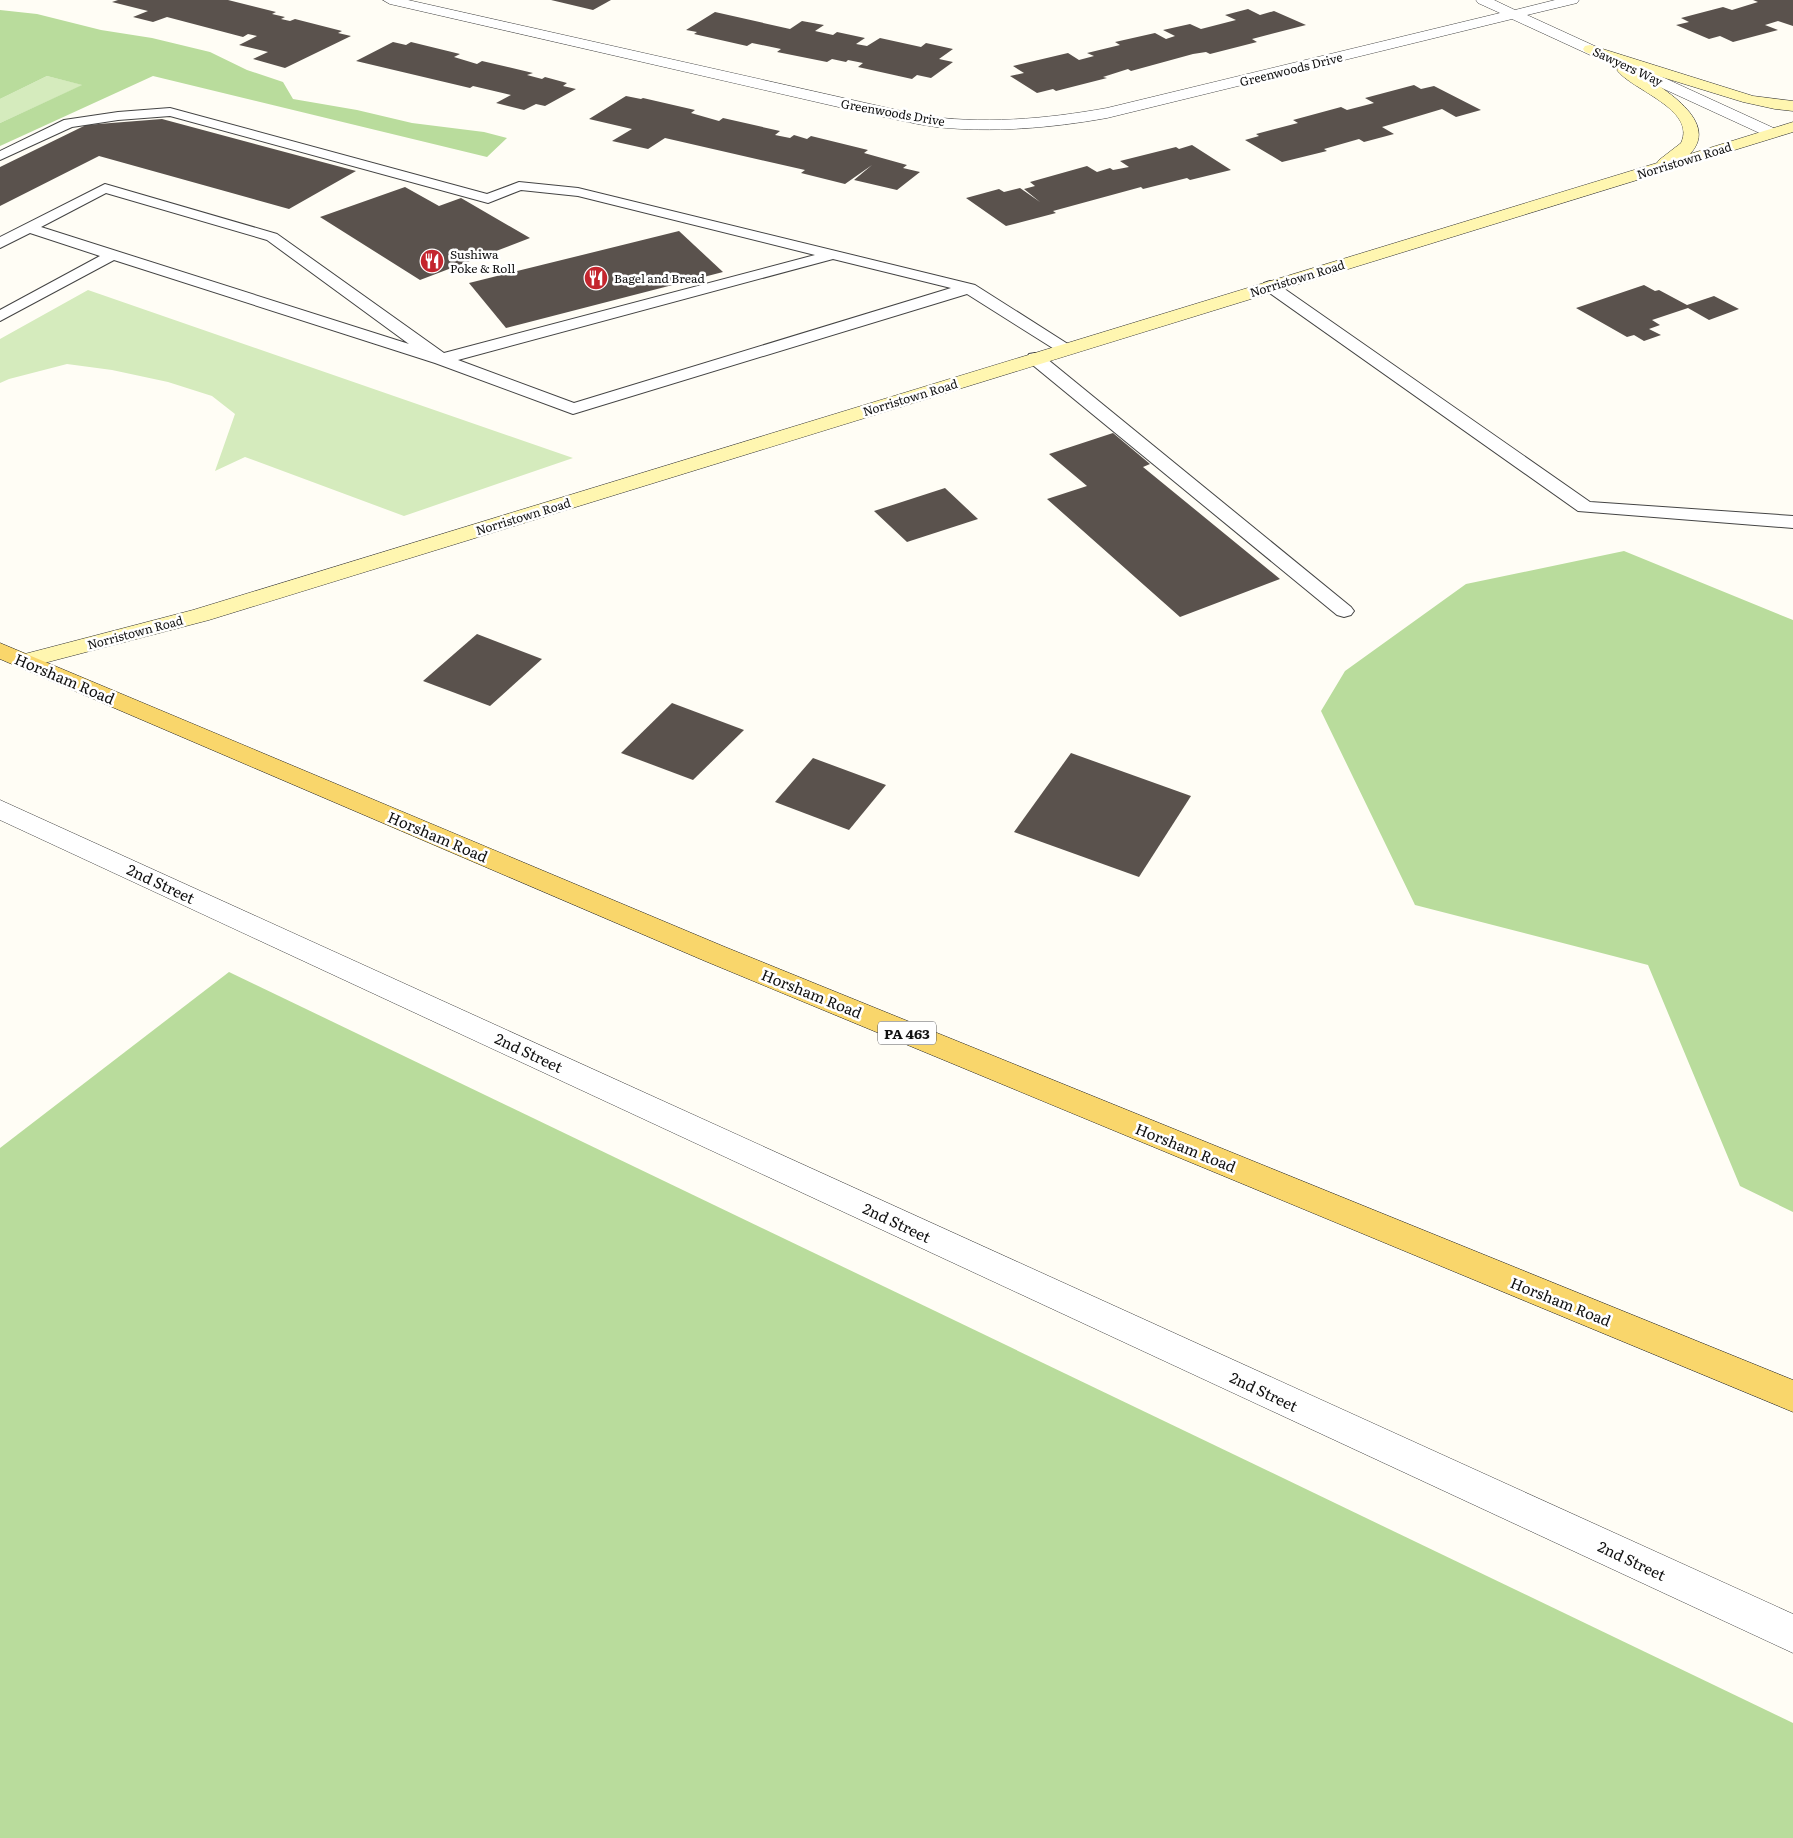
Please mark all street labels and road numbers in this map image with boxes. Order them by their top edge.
street label: Sawyers Way [1590,42,1666,90]
street label: Greenwoods Drive [1238,48,1344,90]
street label: Greenwoods Drive [840,94,946,130]
street label: Norristown Road [1634,137,1734,183]
street label: Norristown Road [1247,255,1347,301]
street label: Norristown Road [860,374,960,420]
street label: Norristown Road [473,493,573,539]
street label: Norristown Road [85,610,186,653]
street label: Horsham Road [11,647,119,709]
street label: Horsham Road [384,805,492,867]
street label: 2nd Street [123,857,199,909]
street label: Horsham Road [758,962,866,1024]
road number: PA 463 [878,1021,936,1044]
street label: 2nd Street [491,1026,567,1078]
street label: Horsham Road [1132,1116,1240,1178]
street label: 2nd Street [859,1196,935,1248]
street label: Horsham Road [1507,1270,1615,1332]
street label: 2nd Street [1226,1365,1302,1417]
street label: 2nd Street [1594,1534,1670,1586]

